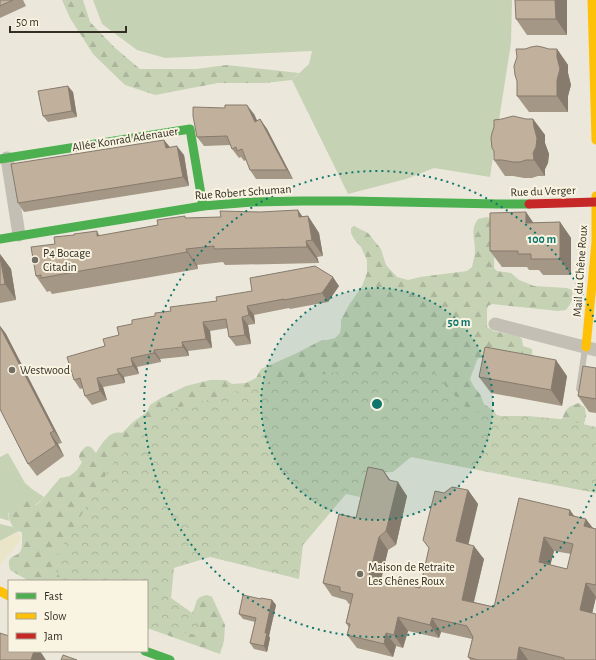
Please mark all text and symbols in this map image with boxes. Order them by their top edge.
scale bar [10,8,126,34]
text: 50 m [16,16,39,28]
street label: Allée Konrad Adenauer [71,125,179,153]
street label: Rue Robert Schuman [194,183,292,201]
street label: Rue du Verger [510,184,576,198]
street label: Mail du Chêne Roux [571,225,589,317]
text: 100 m [528,233,556,245]
place label: P4 Bocage Citadin [43,247,91,273]
marker: P4 Bocage Citadin [30,255,40,265]
text: 50 m [448,316,471,328]
place label: Westwood [20,364,70,376]
marker: Westwood [7,365,17,375]
centre of rings [370,397,384,411]
place label: Maison de Retraite Les Chênes Roux [368,561,455,587]
marker: Maison de Retraite Les Chênes Roux [355,569,365,579]
legend [8,580,148,652]
text: Fast [44,590,63,602]
text: Slow [44,610,66,622]
text: Jam [44,630,63,642]

